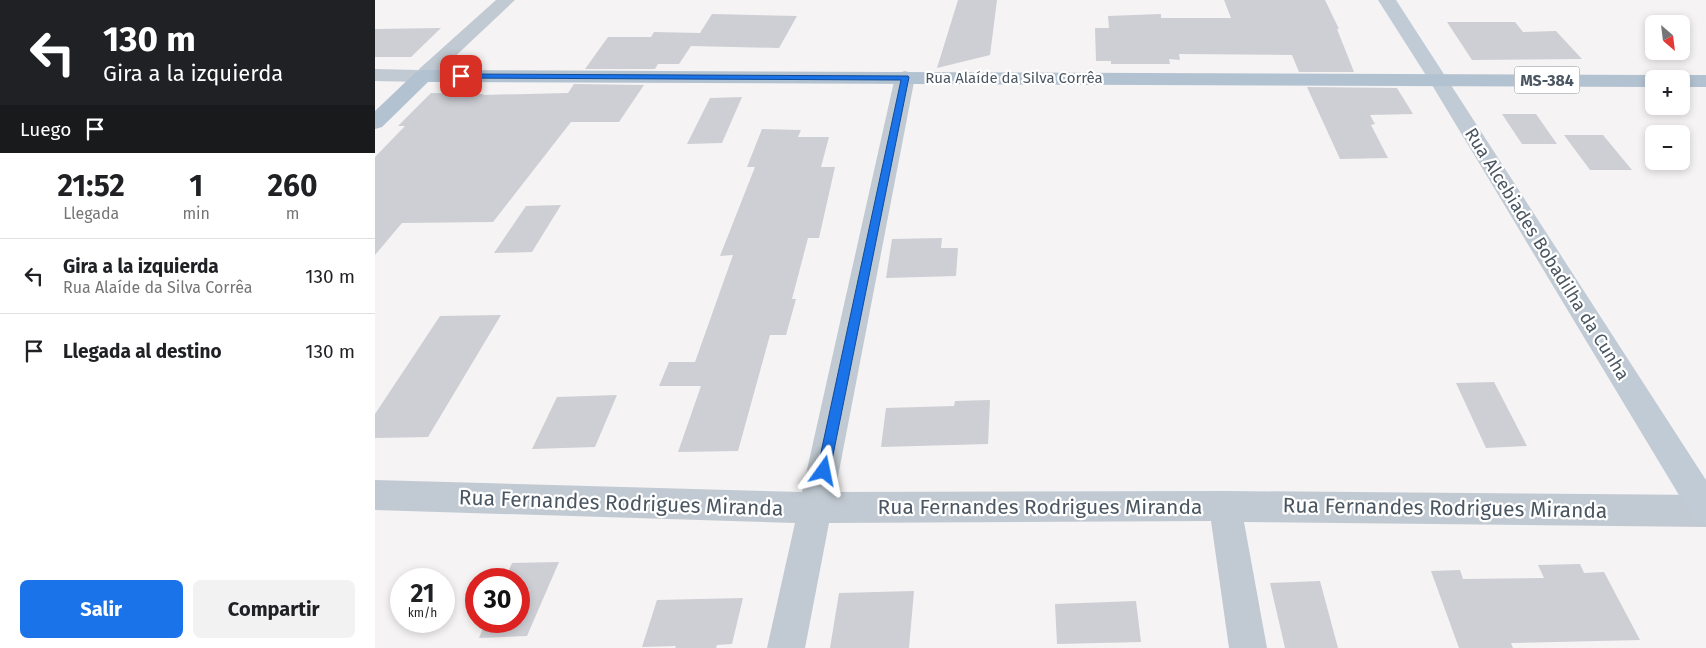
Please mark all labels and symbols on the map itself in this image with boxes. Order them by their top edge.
north arrow [1645,15,1690,60]
pin [440,55,482,97]
road number: MS-384 [1515,66,1579,94]
street label: Rua Alaíde da Silva Corrêa [925,69,1103,87]
street label: Rua Alcebiades Bobadilha da Cunha [1460,124,1634,384]
position arrow [797,444,849,496]
street label: Rua Fernandes Rodrigues Miranda [458,484,784,522]
street label: Rua Fernandes Rodrigues Miranda [1282,492,1608,524]
street label: Rua Fernandes Rodrigues Miranda [878,494,1202,520]
speed limit sign: 30 [465,568,530,633]

